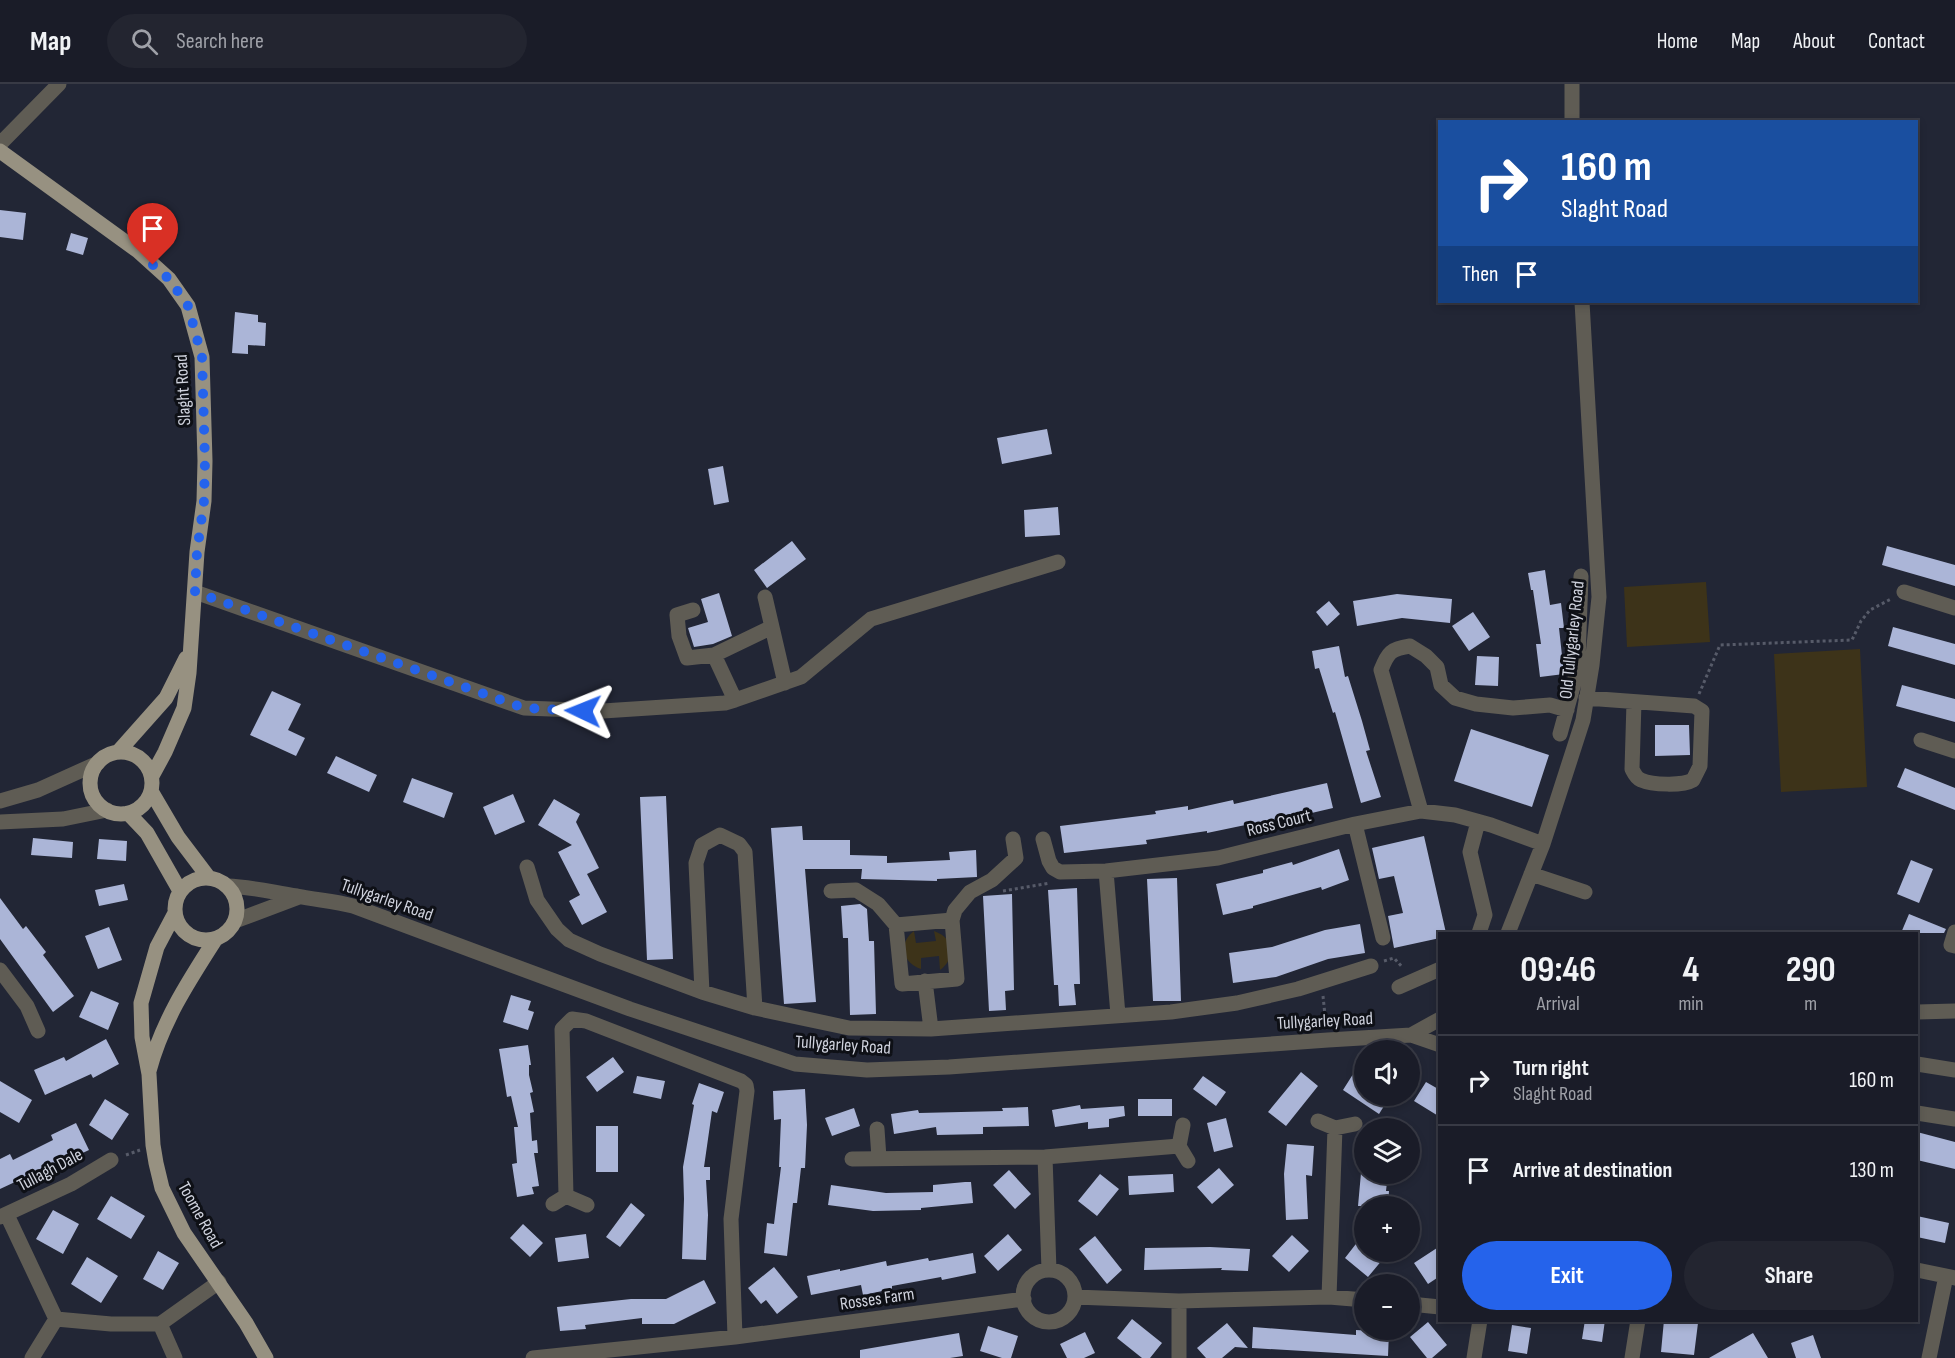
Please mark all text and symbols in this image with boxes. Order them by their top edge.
search box [107,14,527,68]
text: Map [30,25,71,58]
icon: search [128,25,161,58]
text: Search here [176,28,264,55]
text: Home [1657,29,1698,54]
text: Map [1731,29,1760,54]
text: About [1793,29,1835,54]
text: Contact [1868,29,1925,54]
text: 160 m [1561,142,1652,193]
icon: right [1462,144,1540,222]
text: Slaght Road [1561,193,1668,225]
pin [127,203,178,265]
icon: arrive [136,212,169,245]
icon: arrive [1510,258,1543,291]
text: Then [1462,261,1498,288]
street label: Slaght Road [171,354,195,426]
street label: Old Tullygarley Road [1555,580,1589,700]
position arrow [551,679,615,743]
street label: Ross Court [1245,805,1314,841]
street label: Tullygarley Road [338,874,436,926]
text: 09:46 [1520,949,1596,992]
text: 4 [1683,949,1699,992]
text: 290 [1786,949,1836,992]
text: Arrival [1537,992,1580,1016]
text: min [1678,992,1704,1016]
text: m [1804,992,1817,1016]
street label: Tullygarley Road [1277,1008,1373,1034]
street label: Tullygarley Road [794,1031,892,1059]
map controls [1354,1040,1420,1340]
button: sound [1354,1040,1420,1106]
text: Turn right [1513,1055,1589,1082]
icon: right [1462,1064,1495,1097]
text: 160 m [1849,1067,1894,1094]
text: Slaght Road [1513,1082,1592,1106]
button: layers [1354,1118,1420,1184]
street label: Tullagh Dale [14,1144,86,1196]
icon: arrive [1462,1154,1495,1187]
text: Arrive at destination [1513,1157,1672,1184]
text: 130 m [1850,1157,1894,1184]
street label: Toome Road [173,1178,227,1252]
button: + [1354,1196,1420,1262]
button: Exit [1462,1241,1672,1310]
button: Share [1684,1241,1894,1310]
button: − [1354,1274,1420,1340]
street label: Rosses Farm [838,1283,916,1315]

